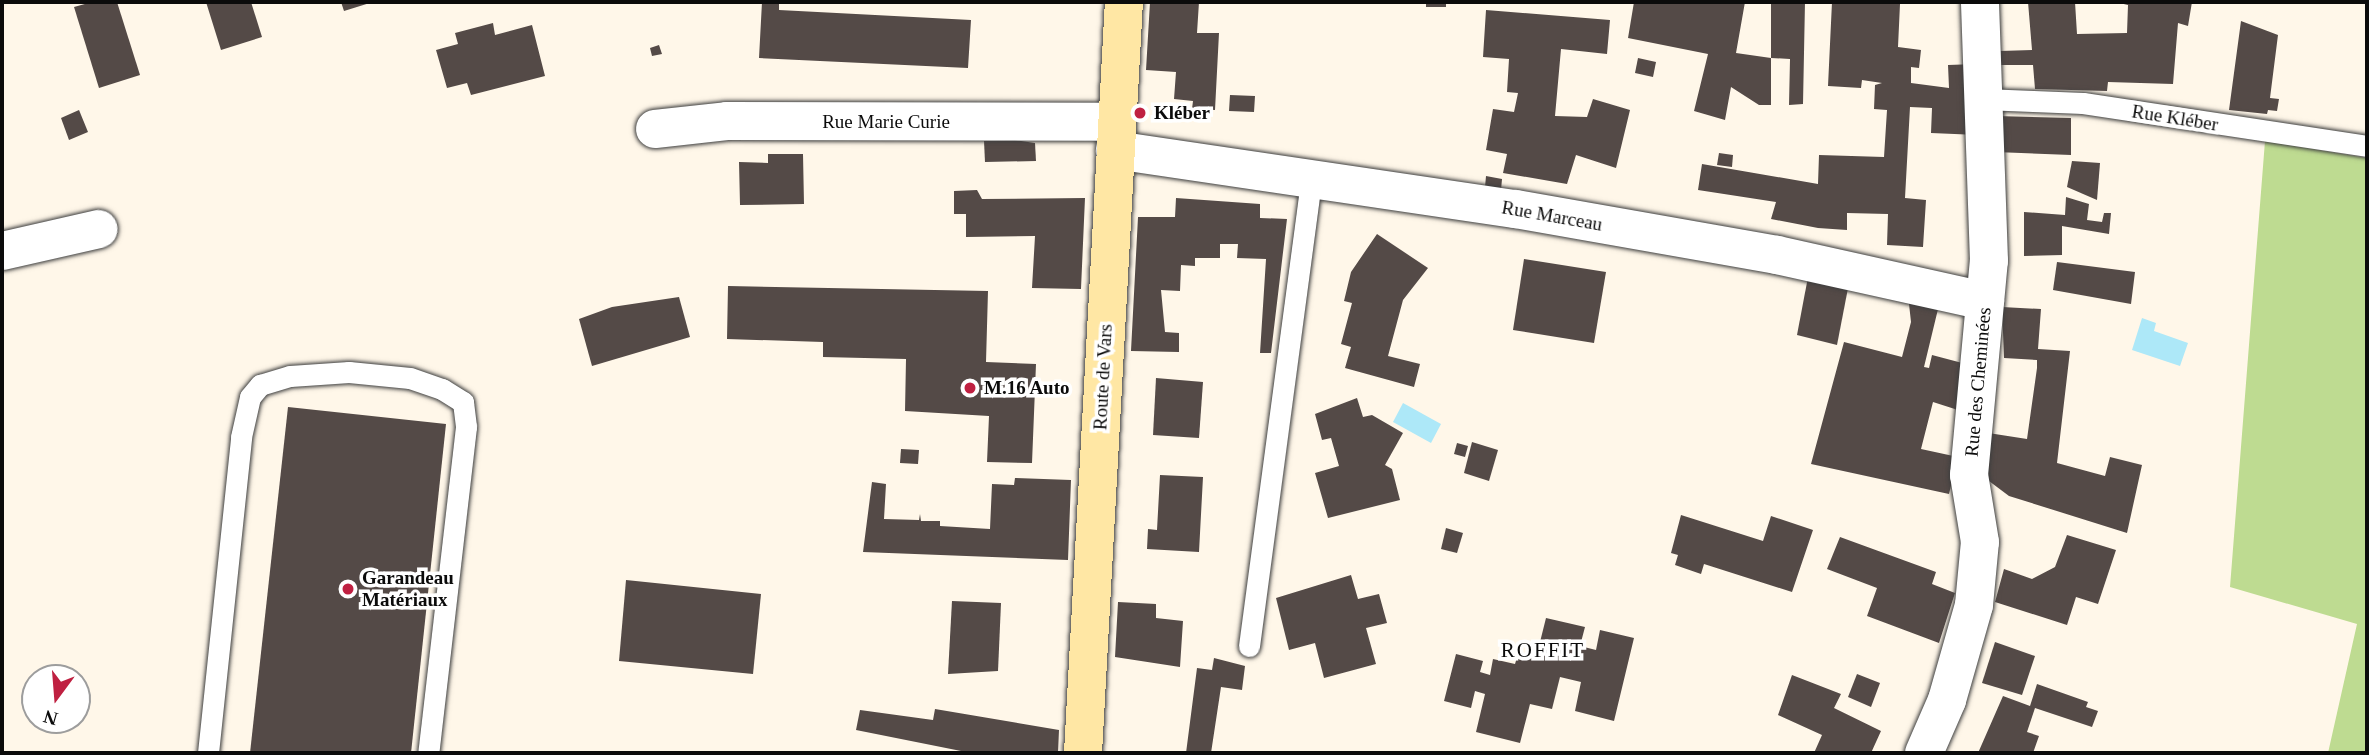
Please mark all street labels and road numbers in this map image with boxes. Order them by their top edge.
street label: Rue Kléber [2130,100,2220,136]
street label: Rue Marie Curie [822,111,950,133]
street label: Rue Marceau [1500,196,1604,236]
street label: Rue des Cheminées [1960,306,1996,458]
street label: Route de Vars [1089,323,1117,431]

